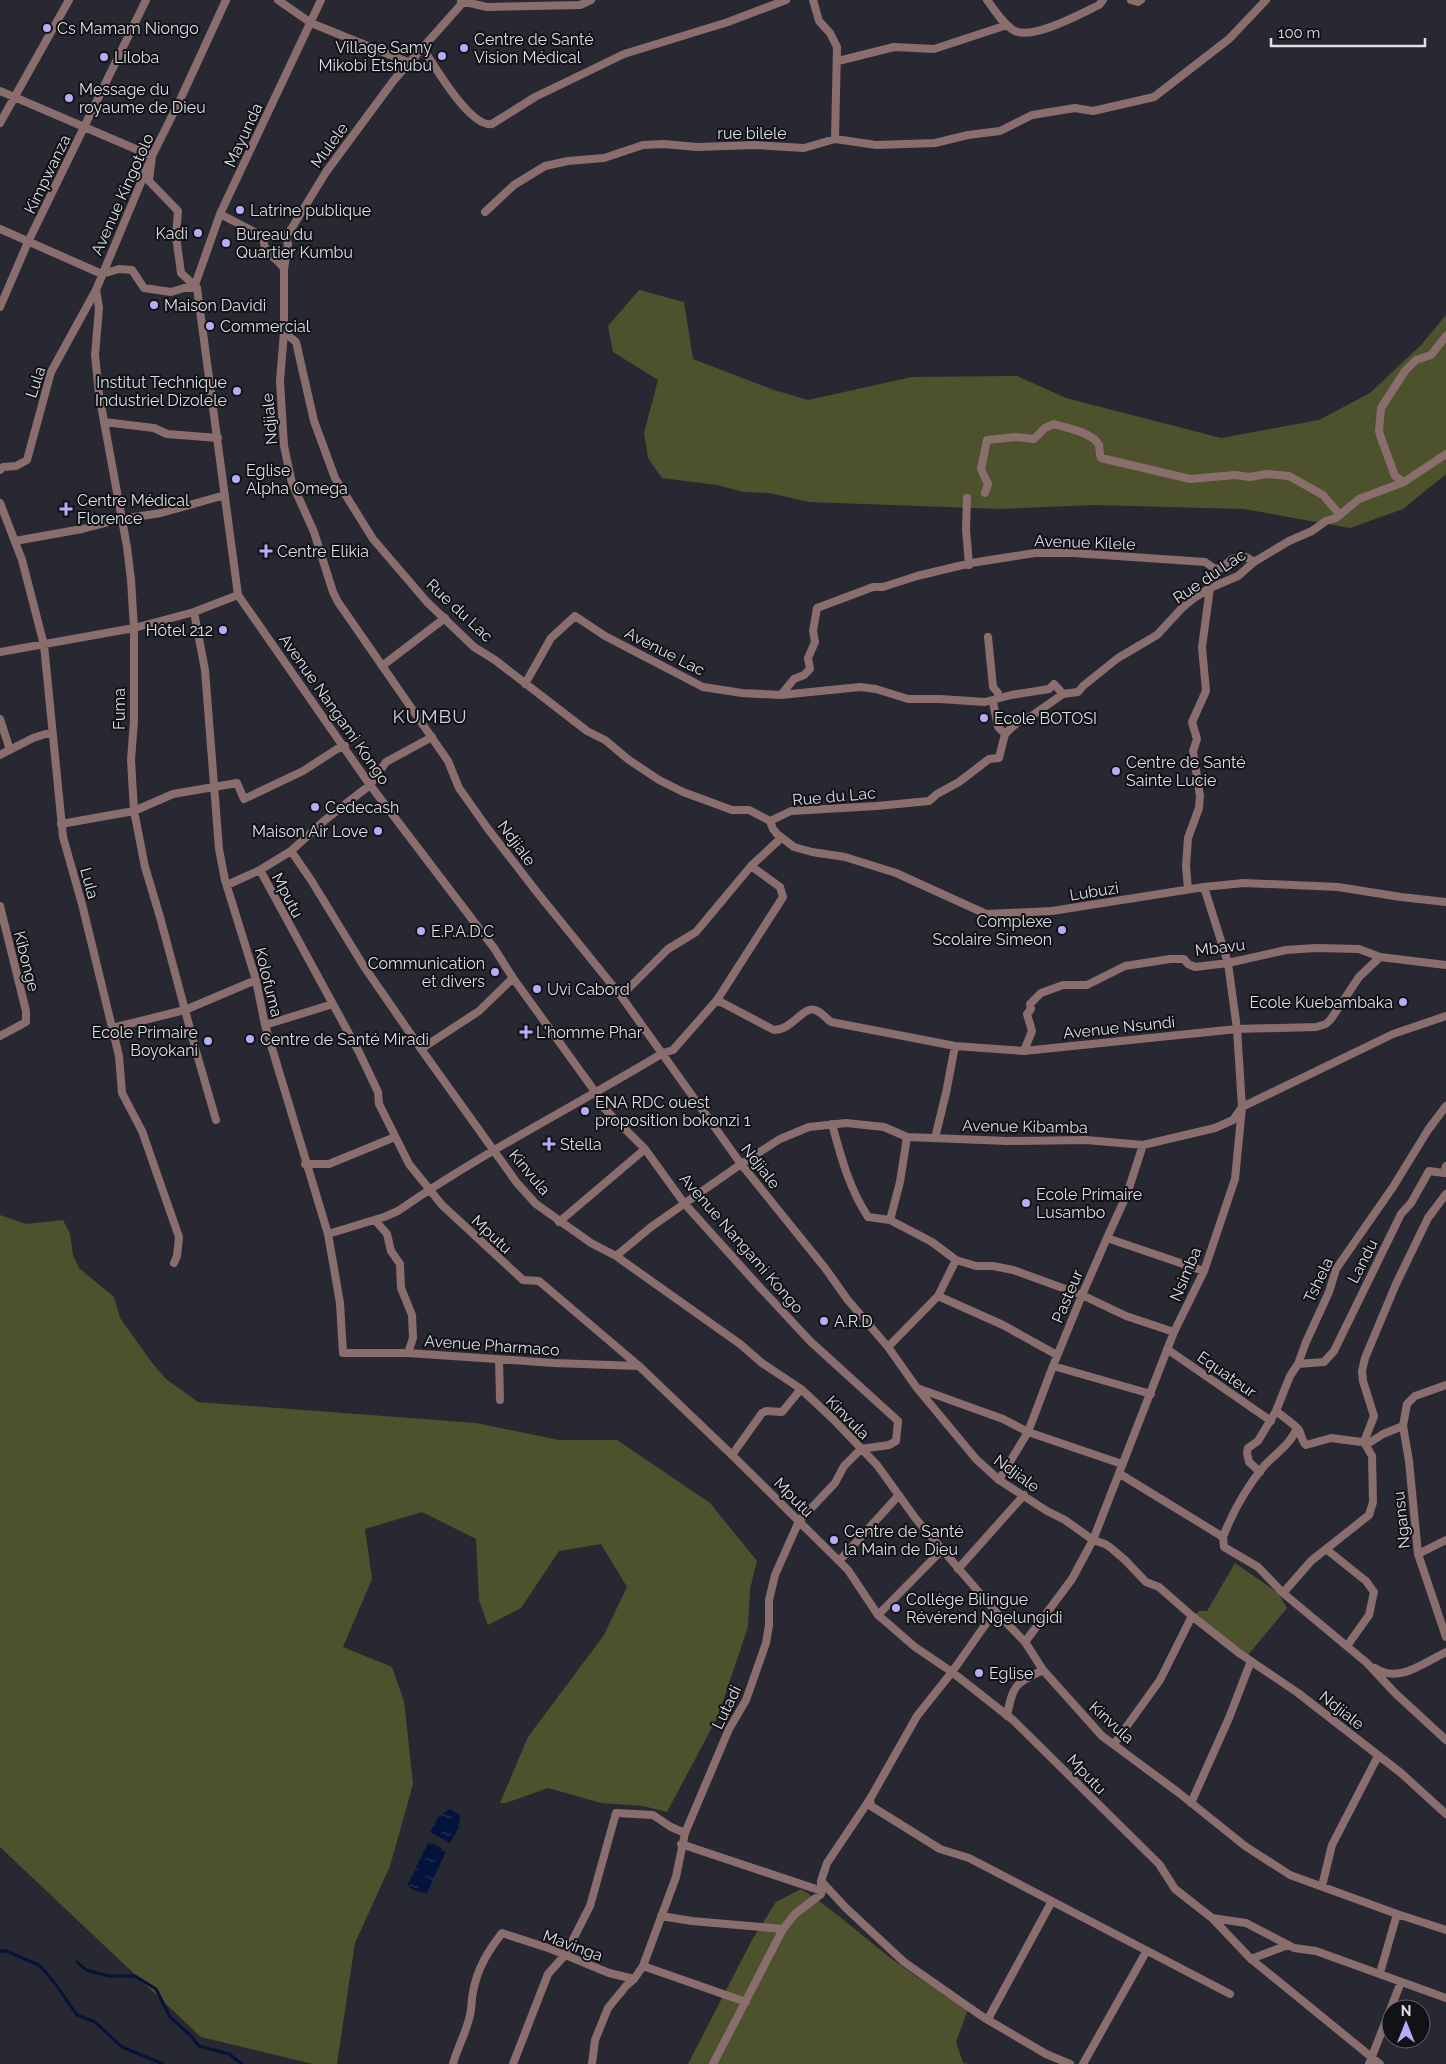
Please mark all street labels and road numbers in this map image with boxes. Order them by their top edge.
street label: Mayunda [220,100,267,170]
street label: Mulele [307,119,352,172]
street label: rue bilele [717,124,787,143]
street label: Avenue Kingotolo [87,130,158,258]
street label: Kimpwanza [20,132,75,217]
street label: Lula [22,364,49,400]
street label: Ndjiale [258,392,281,446]
street label: Avenue Kilele [1034,531,1136,554]
street label: Rue du Lac [1169,545,1249,608]
street label: Rue du Lac [423,575,497,646]
street label: Avenue Lac [622,623,708,680]
street label: Avenue Nangami Kongo [275,630,394,788]
street label: Fuma [110,688,129,730]
street label: Rue du Lac [792,783,877,810]
street label: Ndjiale [493,817,540,870]
street label: Lula [76,865,103,901]
street label: Mputu [268,869,307,921]
street label: Lubuzi [1068,878,1120,905]
street label: Kibonge [10,929,43,993]
street label: Mbavu [1194,935,1246,960]
street label: Kolofuma [251,945,286,1019]
street label: Avenue Nsundi [1062,1012,1176,1043]
street label: Avenue Kibamba [962,1116,1088,1137]
street label: Ndjiale [737,1140,784,1193]
street label: Kinvula [505,1146,554,1199]
street label: Avenue Nangami Kongo [676,1169,808,1317]
street label: Mputu [468,1211,516,1258]
street label: Landu [1343,1236,1382,1286]
street label: Nsimba [1166,1244,1205,1304]
street label: Tshela [1300,1255,1337,1306]
street label: Pasteur [1048,1266,1087,1326]
street label: Avenue Pharmaco [424,1331,560,1360]
street label: Equateur [1194,1347,1260,1402]
street label: Kinvula [822,1392,873,1443]
street label: Ndjiale [990,1451,1043,1496]
street label: Mputu [770,1474,817,1521]
street label: Ngansu [1389,1490,1414,1549]
street label: Lutadi [708,1682,745,1732]
street label: Ndjiale [1315,1687,1368,1734]
street label: Kinvula [1085,1697,1138,1748]
street label: Mputu [1063,1750,1110,1798]
street label: Mavinga [540,1926,605,1965]

